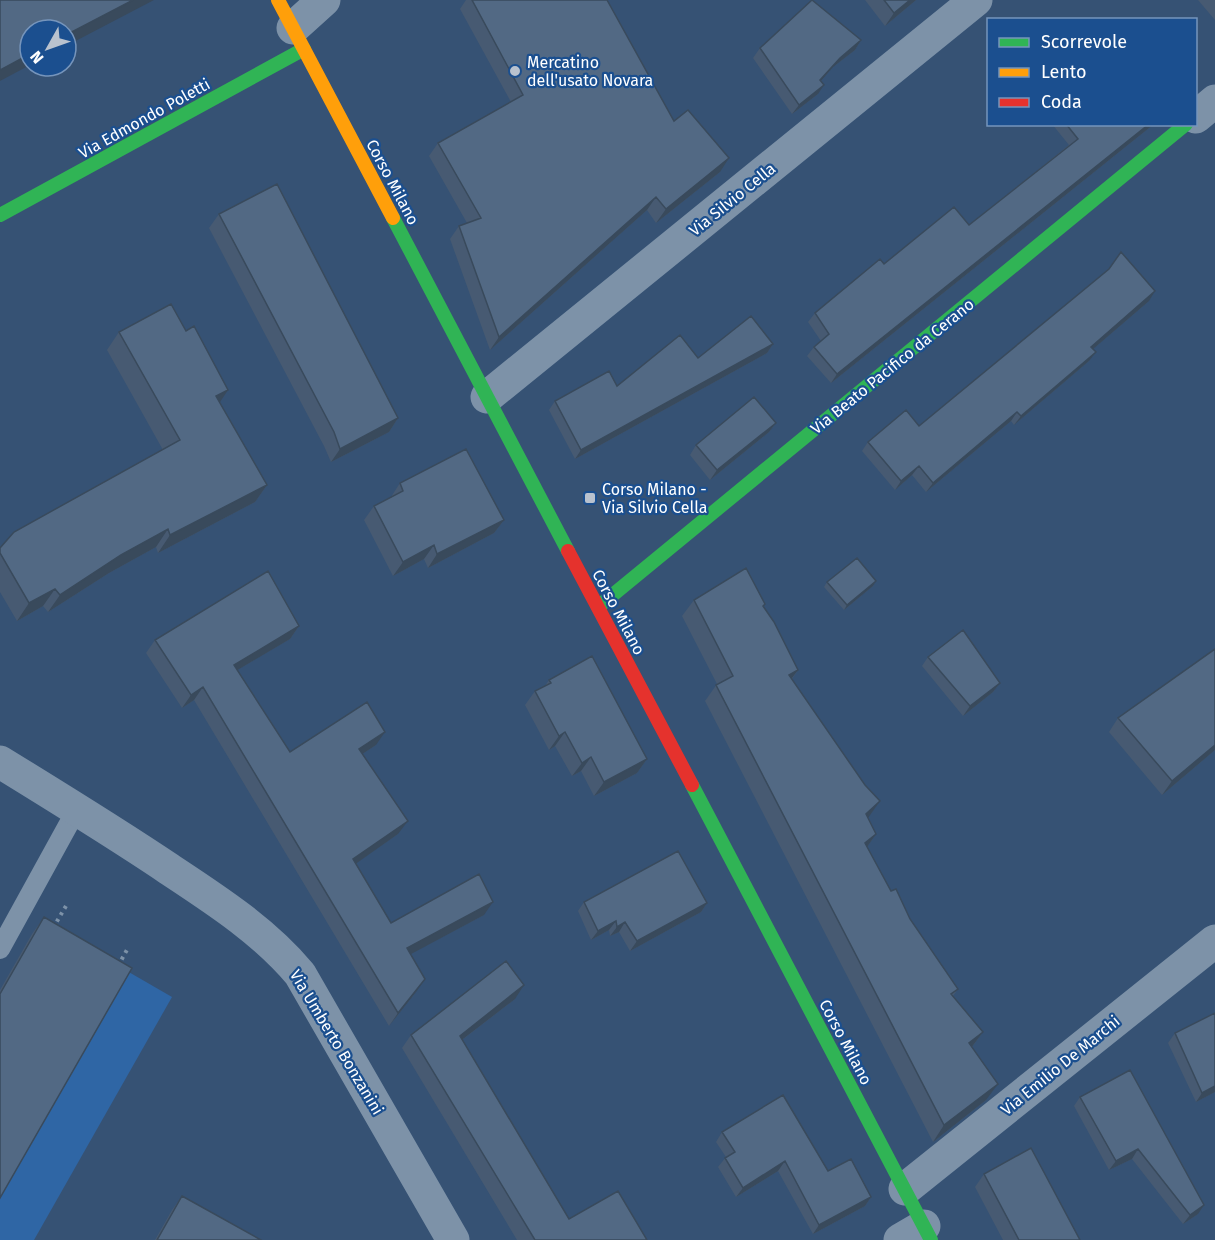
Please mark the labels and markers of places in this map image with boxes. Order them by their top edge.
place label: Mercatino dell'usato Novara [527,53,653,90]
marker: Mercatino dell'usato Novara [508,64,522,78]
place label: Corso Milano - Via Silvio Cella [602,480,707,517]
marker: Corso Milano - Via Silvio Cella [583,491,597,505]

